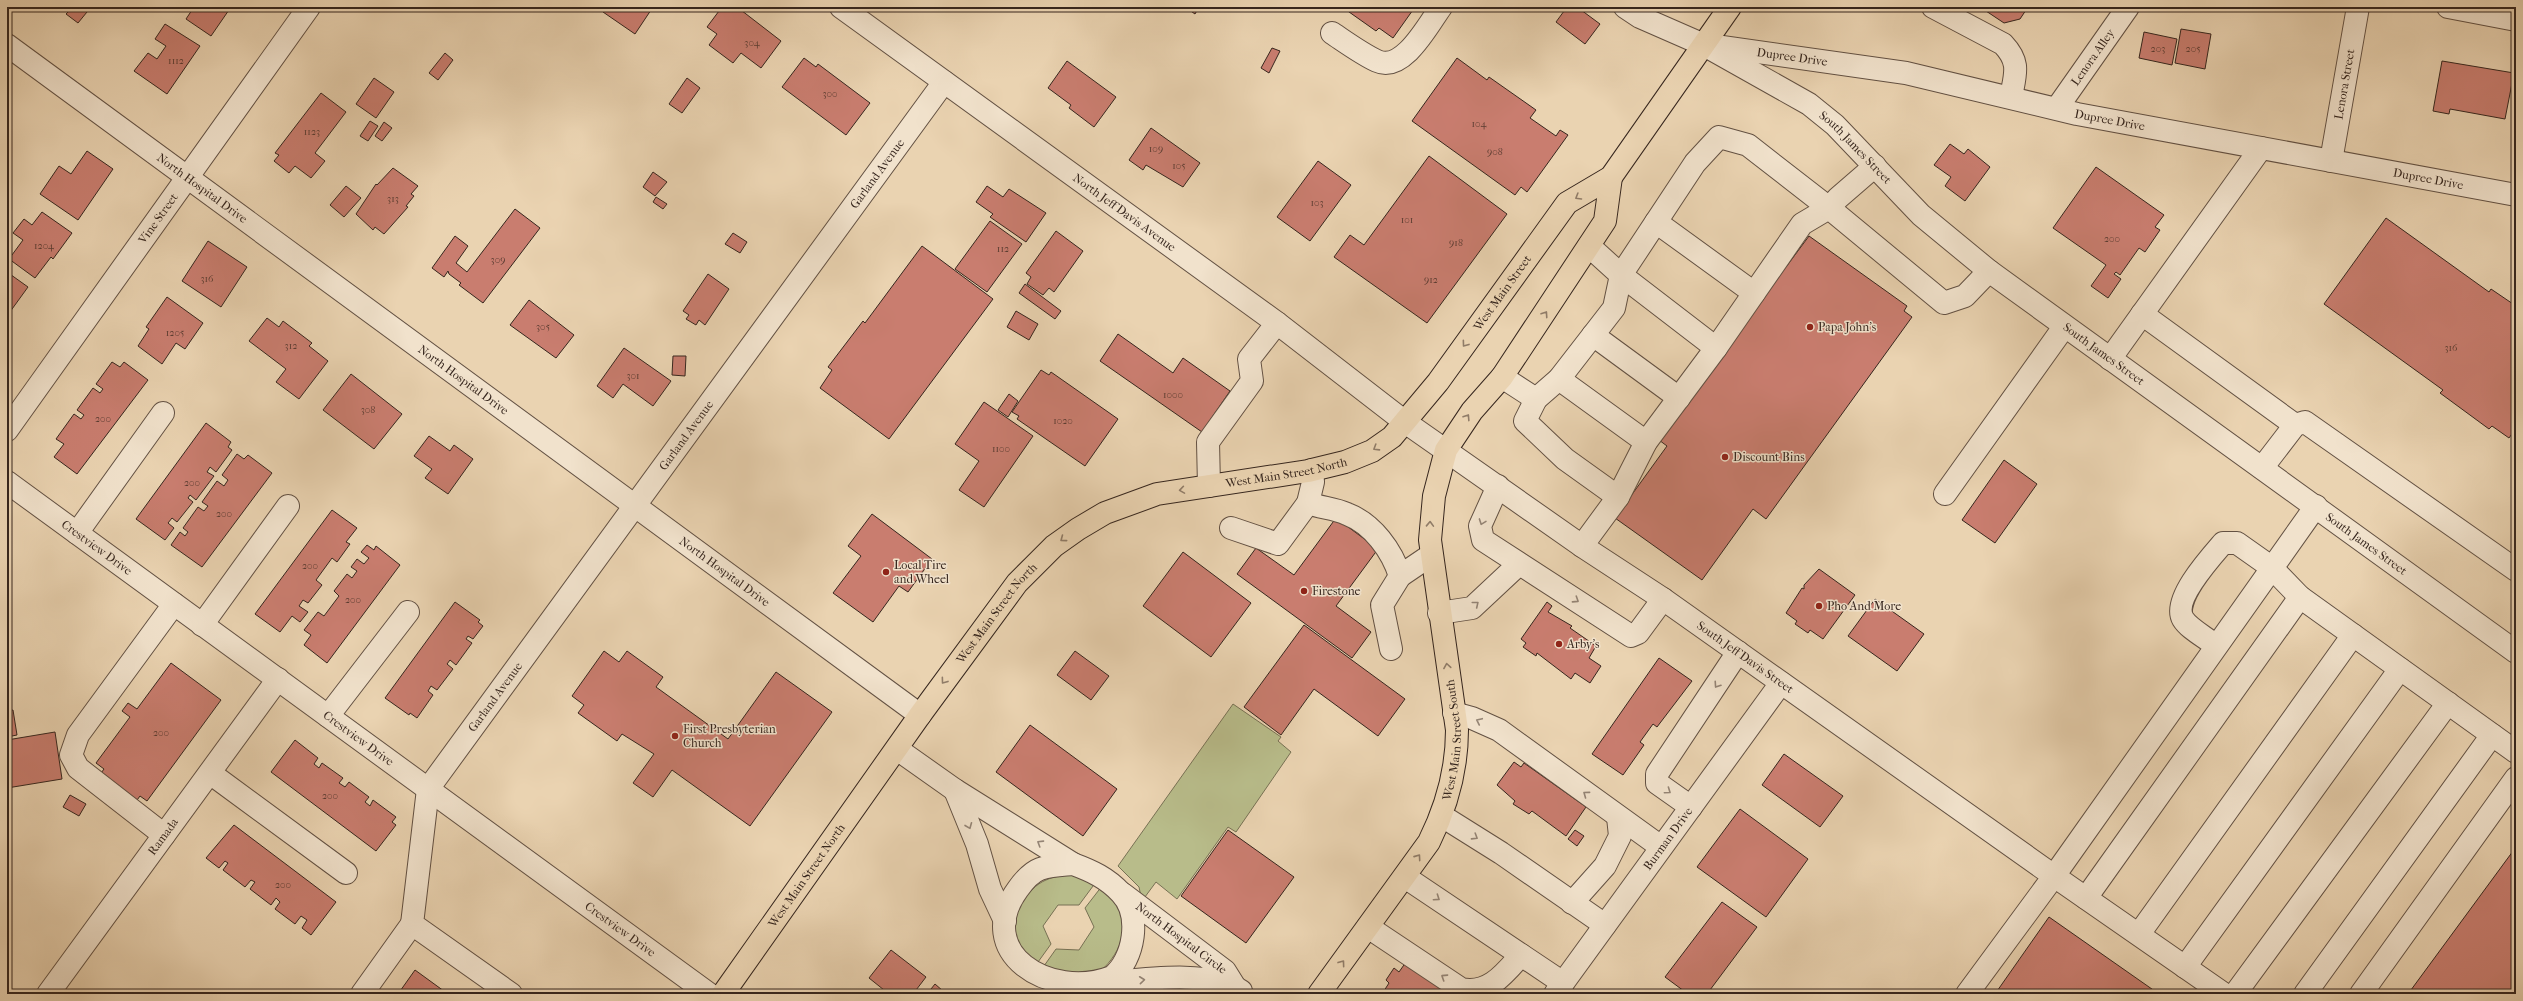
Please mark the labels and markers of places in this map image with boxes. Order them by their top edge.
place label: Papa John's [1818,320,1877,334]
marker: Papa John's [1805,322,1815,332]
place label: Discount Bins [1733,450,1805,464]
marker: Discount Bins [1720,452,1730,462]
place label: Local Tire and Wheel [894,558,950,586]
marker: Local Tire and Wheel [881,567,891,577]
place label: Firestone [1312,584,1361,598]
marker: Firestone [1299,586,1309,596]
place label: Pho And More [1827,599,1901,613]
marker: Pho And More [1814,601,1824,611]
place label: Arby's [1566,637,1600,651]
marker: Arby's [1554,639,1564,649]
place label: First Presbyterian Church [683,722,776,750]
marker: First Presbyterian Church [670,731,680,741]

